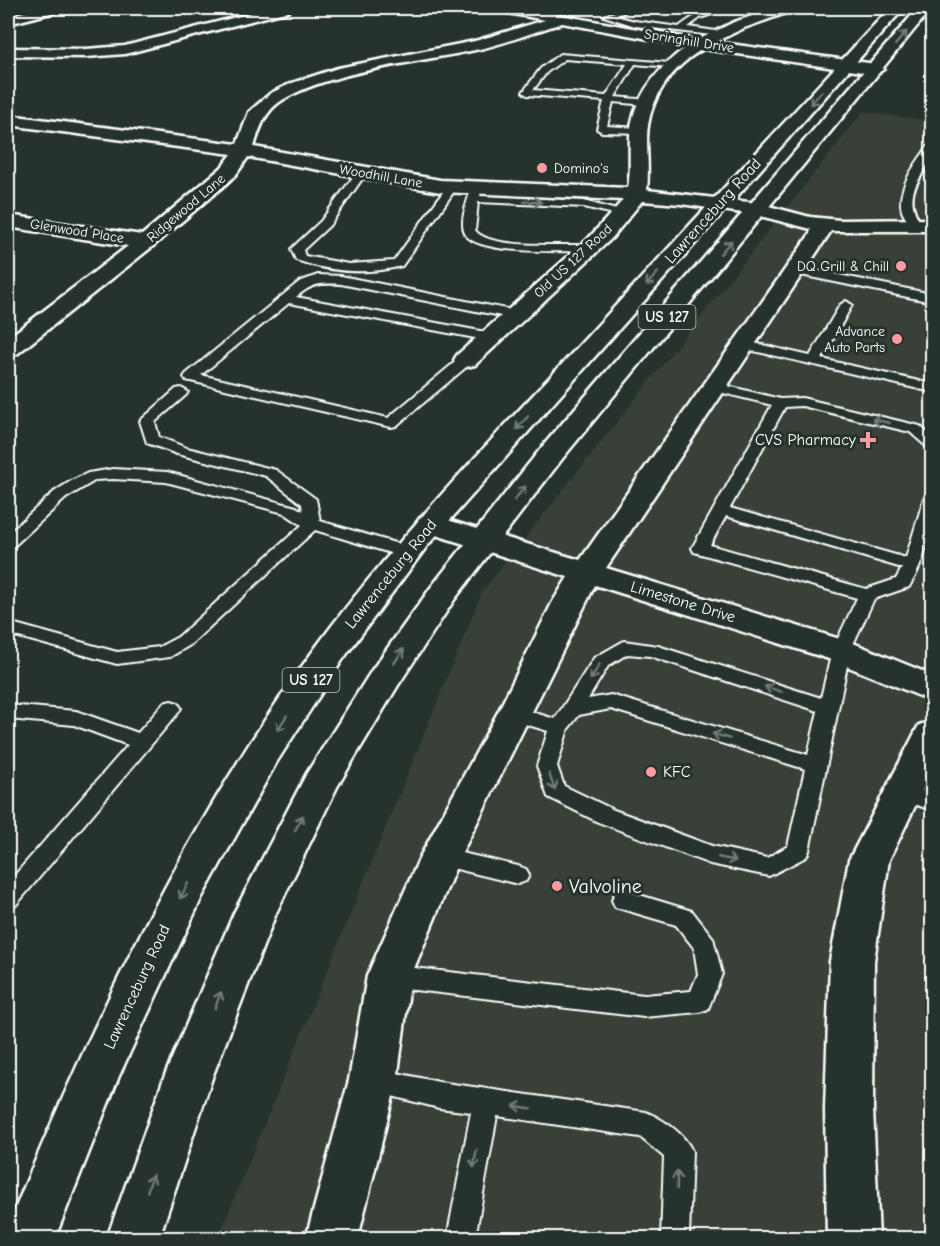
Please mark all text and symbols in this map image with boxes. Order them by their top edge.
street label: Springhill Drive [643,26,735,56]
one-way arrow [894,30,907,46]
one-way arrow [809,90,823,105]
street label: Lawrenceburg Road [661,155,765,267]
street label: Woodhill Lane [338,160,424,192]
place label: Domino's [554,160,609,177]
marker: Domino's [535,161,549,175]
street label: Ridgewood Lane [143,170,229,246]
one-way arrow [522,196,542,208]
street label: Glenwood Place [29,215,125,247]
street label: Old US 127 Road [530,220,616,302]
one-way arrow [719,240,733,255]
place label: DQ Grill & Chill [797,258,889,275]
marker: DQ Grill & Chill [894,259,908,273]
one-way arrow [645,271,659,286]
road number: US 127 [638,305,696,329]
place label: Advance Auto Parts [824,323,885,356]
marker: Advance Auto Parts [890,332,904,346]
one-way arrow [872,414,891,426]
one-way arrow [515,416,529,431]
place label: CVS Pharmacy [755,431,857,449]
marker: CVS Pharmacy [861,433,875,447]
one-way arrow [514,485,527,501]
street label: Lawrenceburg Road [341,516,441,632]
street label: Limestone Drive [628,577,738,627]
one-way arrow [393,647,406,664]
one-way arrow [588,663,600,680]
road number: US 127 [282,668,340,692]
one-way arrow [764,683,783,694]
one-way arrow [276,714,288,731]
one-way arrow [711,729,730,740]
place label: KFC [663,763,691,781]
marker: KFC [644,765,658,779]
one-way arrow [548,772,559,791]
one-way arrow [294,814,306,832]
one-way arrow [717,854,737,865]
place label: Valvoline [569,875,642,898]
marker: Valvoline [550,879,564,893]
one-way arrow [178,882,190,899]
street label: Lawrenceburg Road [100,922,174,1052]
one-way arrow [213,991,224,1010]
one-way arrow [513,1101,533,1112]
one-way arrow [469,1149,480,1168]
one-way arrow [671,1171,683,1191]
one-way arrow [146,1174,157,1193]

